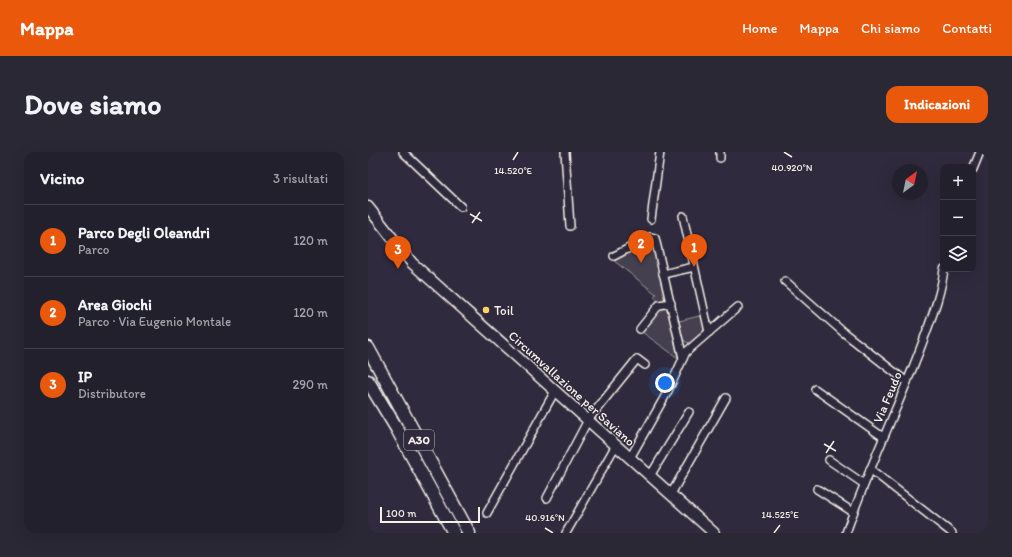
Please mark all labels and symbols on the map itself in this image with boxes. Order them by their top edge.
text: 40.920°N [772,161,813,174]
text: 14.520°E [494,164,533,177]
north arrow [892,164,928,200]
pin: 2 [628,230,654,263]
pin: 1 [681,234,707,267]
pin: 3 [385,236,411,269]
place label: Toil [494,303,514,318]
marker: Toil [481,305,491,315]
street label: Circumvallazione per Saviano [505,328,638,449]
street label: Via Feudo [870,369,905,425]
your location [655,373,675,393]
road number: A30 [404,430,434,450]
scale bar [380,505,480,524]
text: 14.525°E [761,508,799,521]
text: 40.916°N [525,511,565,524]

